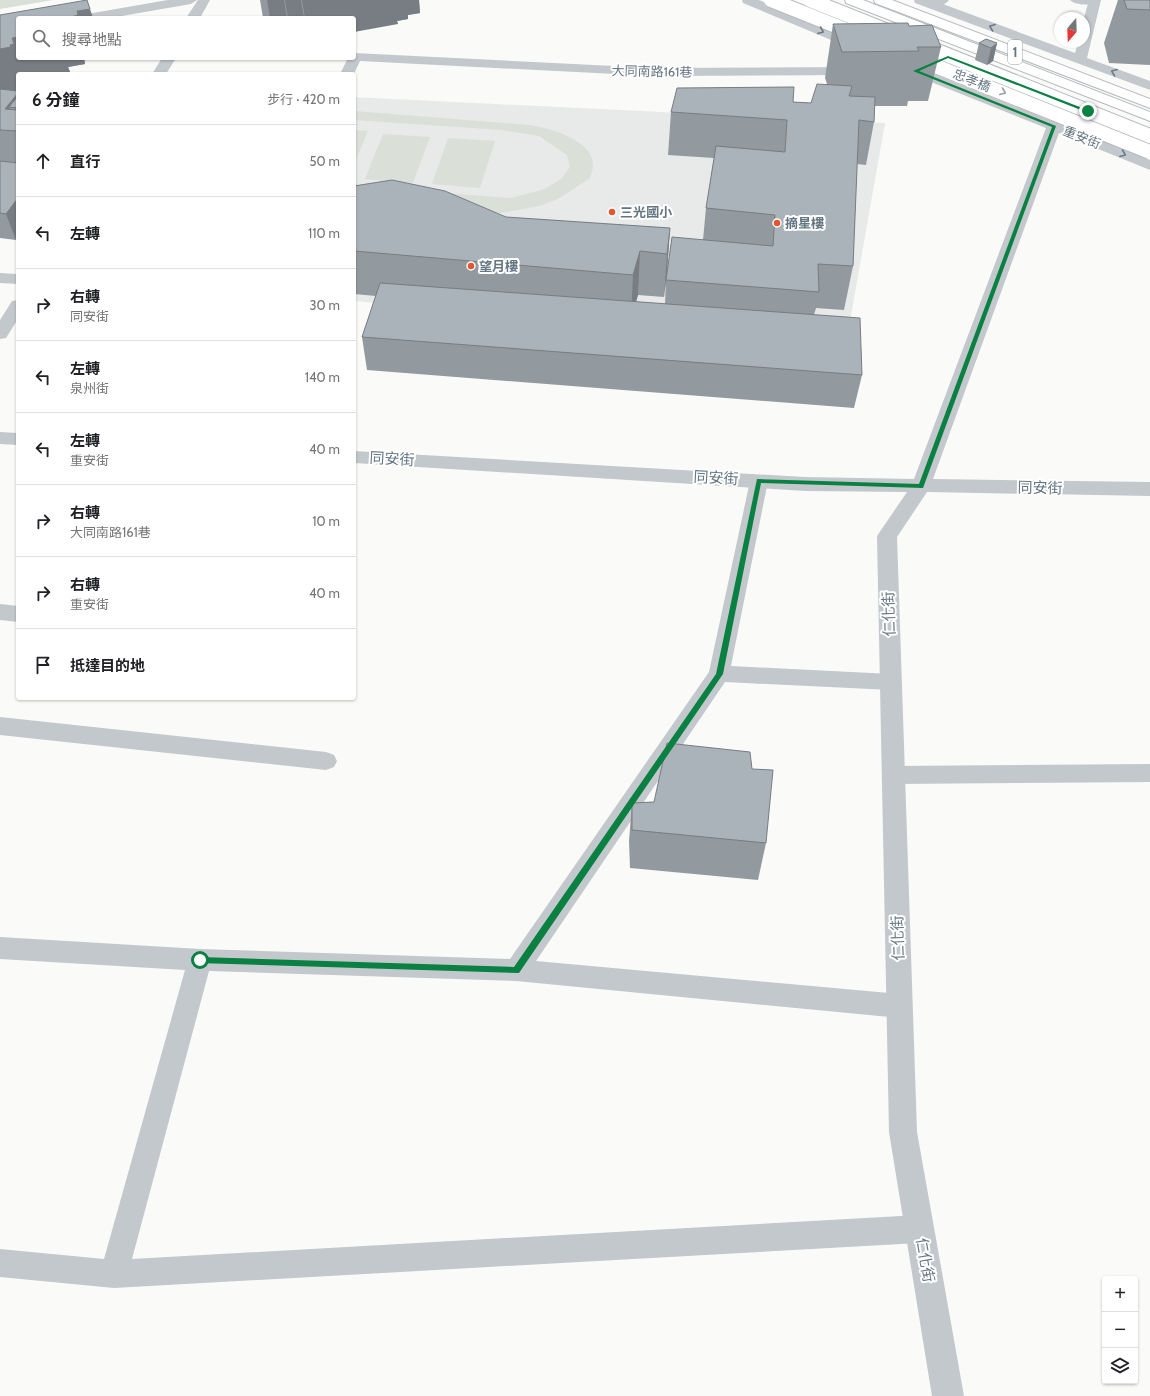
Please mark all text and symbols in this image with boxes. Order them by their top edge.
north arrow [1054,12,1090,48]
search box [16,16,356,60]
one-way arrow [988,23,995,31]
one-way arrow [816,26,824,34]
icon: search [30,27,52,49]
text: 搜尋地點 [62,31,122,49]
road number: 1 [1008,40,1022,64]
street label: 大同南路161巷 [611,62,693,80]
street label: 忠孝橋 [951,65,993,95]
one-way arrow [1110,69,1117,77]
one-way arrow [999,88,1006,96]
text: 6 分鐘 [32,90,79,110]
text: 步行 · 420 m [267,91,340,107]
route end [1079,102,1097,120]
street label: 重安街 [1061,122,1103,152]
one-way arrow [1118,149,1126,157]
icon: ahead [32,150,54,172]
text: 直行 [70,153,100,171]
text: 50 m [310,153,340,169]
place label: 三光國小 [620,204,673,220]
marker: 三光國小 [607,207,617,217]
place label: 摘星樓 [785,215,824,231]
marker: 摘星樓 [772,218,782,228]
icon: left [32,222,54,244]
text: 左轉 [70,225,100,243]
text: 110 m [308,225,340,241]
place label: 望月樓 [479,258,518,274]
marker: 望月樓 [466,261,476,271]
text: 右轉 [70,288,100,306]
icon: right [32,294,54,316]
text: 30 m [310,297,340,313]
text: 同安街 [70,308,109,324]
text: 左轉 [70,360,100,378]
icon: left [32,366,54,388]
text: 140 m [305,369,340,385]
text: 泉州街 [70,380,109,396]
text: 左轉 [70,432,100,450]
icon: left [32,438,54,460]
text: 40 m [309,441,340,457]
street label: 同安街 [369,449,415,469]
text: 重安街 [70,452,109,468]
street label: 同安街 [693,468,739,488]
street label: 同安街 [1017,479,1063,497]
text: 右轉 [70,504,100,522]
icon: right [32,510,54,532]
text: 10 m [312,513,340,529]
text: 大同南路161巷 [70,524,151,540]
text: 右轉 [70,576,100,594]
icon: right [32,582,54,604]
text: 40 m [309,585,340,601]
street label: 仁化街 [879,591,899,637]
text: 重安街 [70,596,109,612]
icon: arrive [32,654,54,676]
text: 抵達目的地 [70,657,145,675]
street label: 仁化街 [888,915,908,961]
route start [191,951,209,969]
street label: 仁化街 [912,1236,938,1284]
map controls [1102,1276,1138,1384]
button: + [1102,1276,1138,1312]
button: − [1102,1312,1138,1348]
button: layers [1102,1348,1138,1384]

